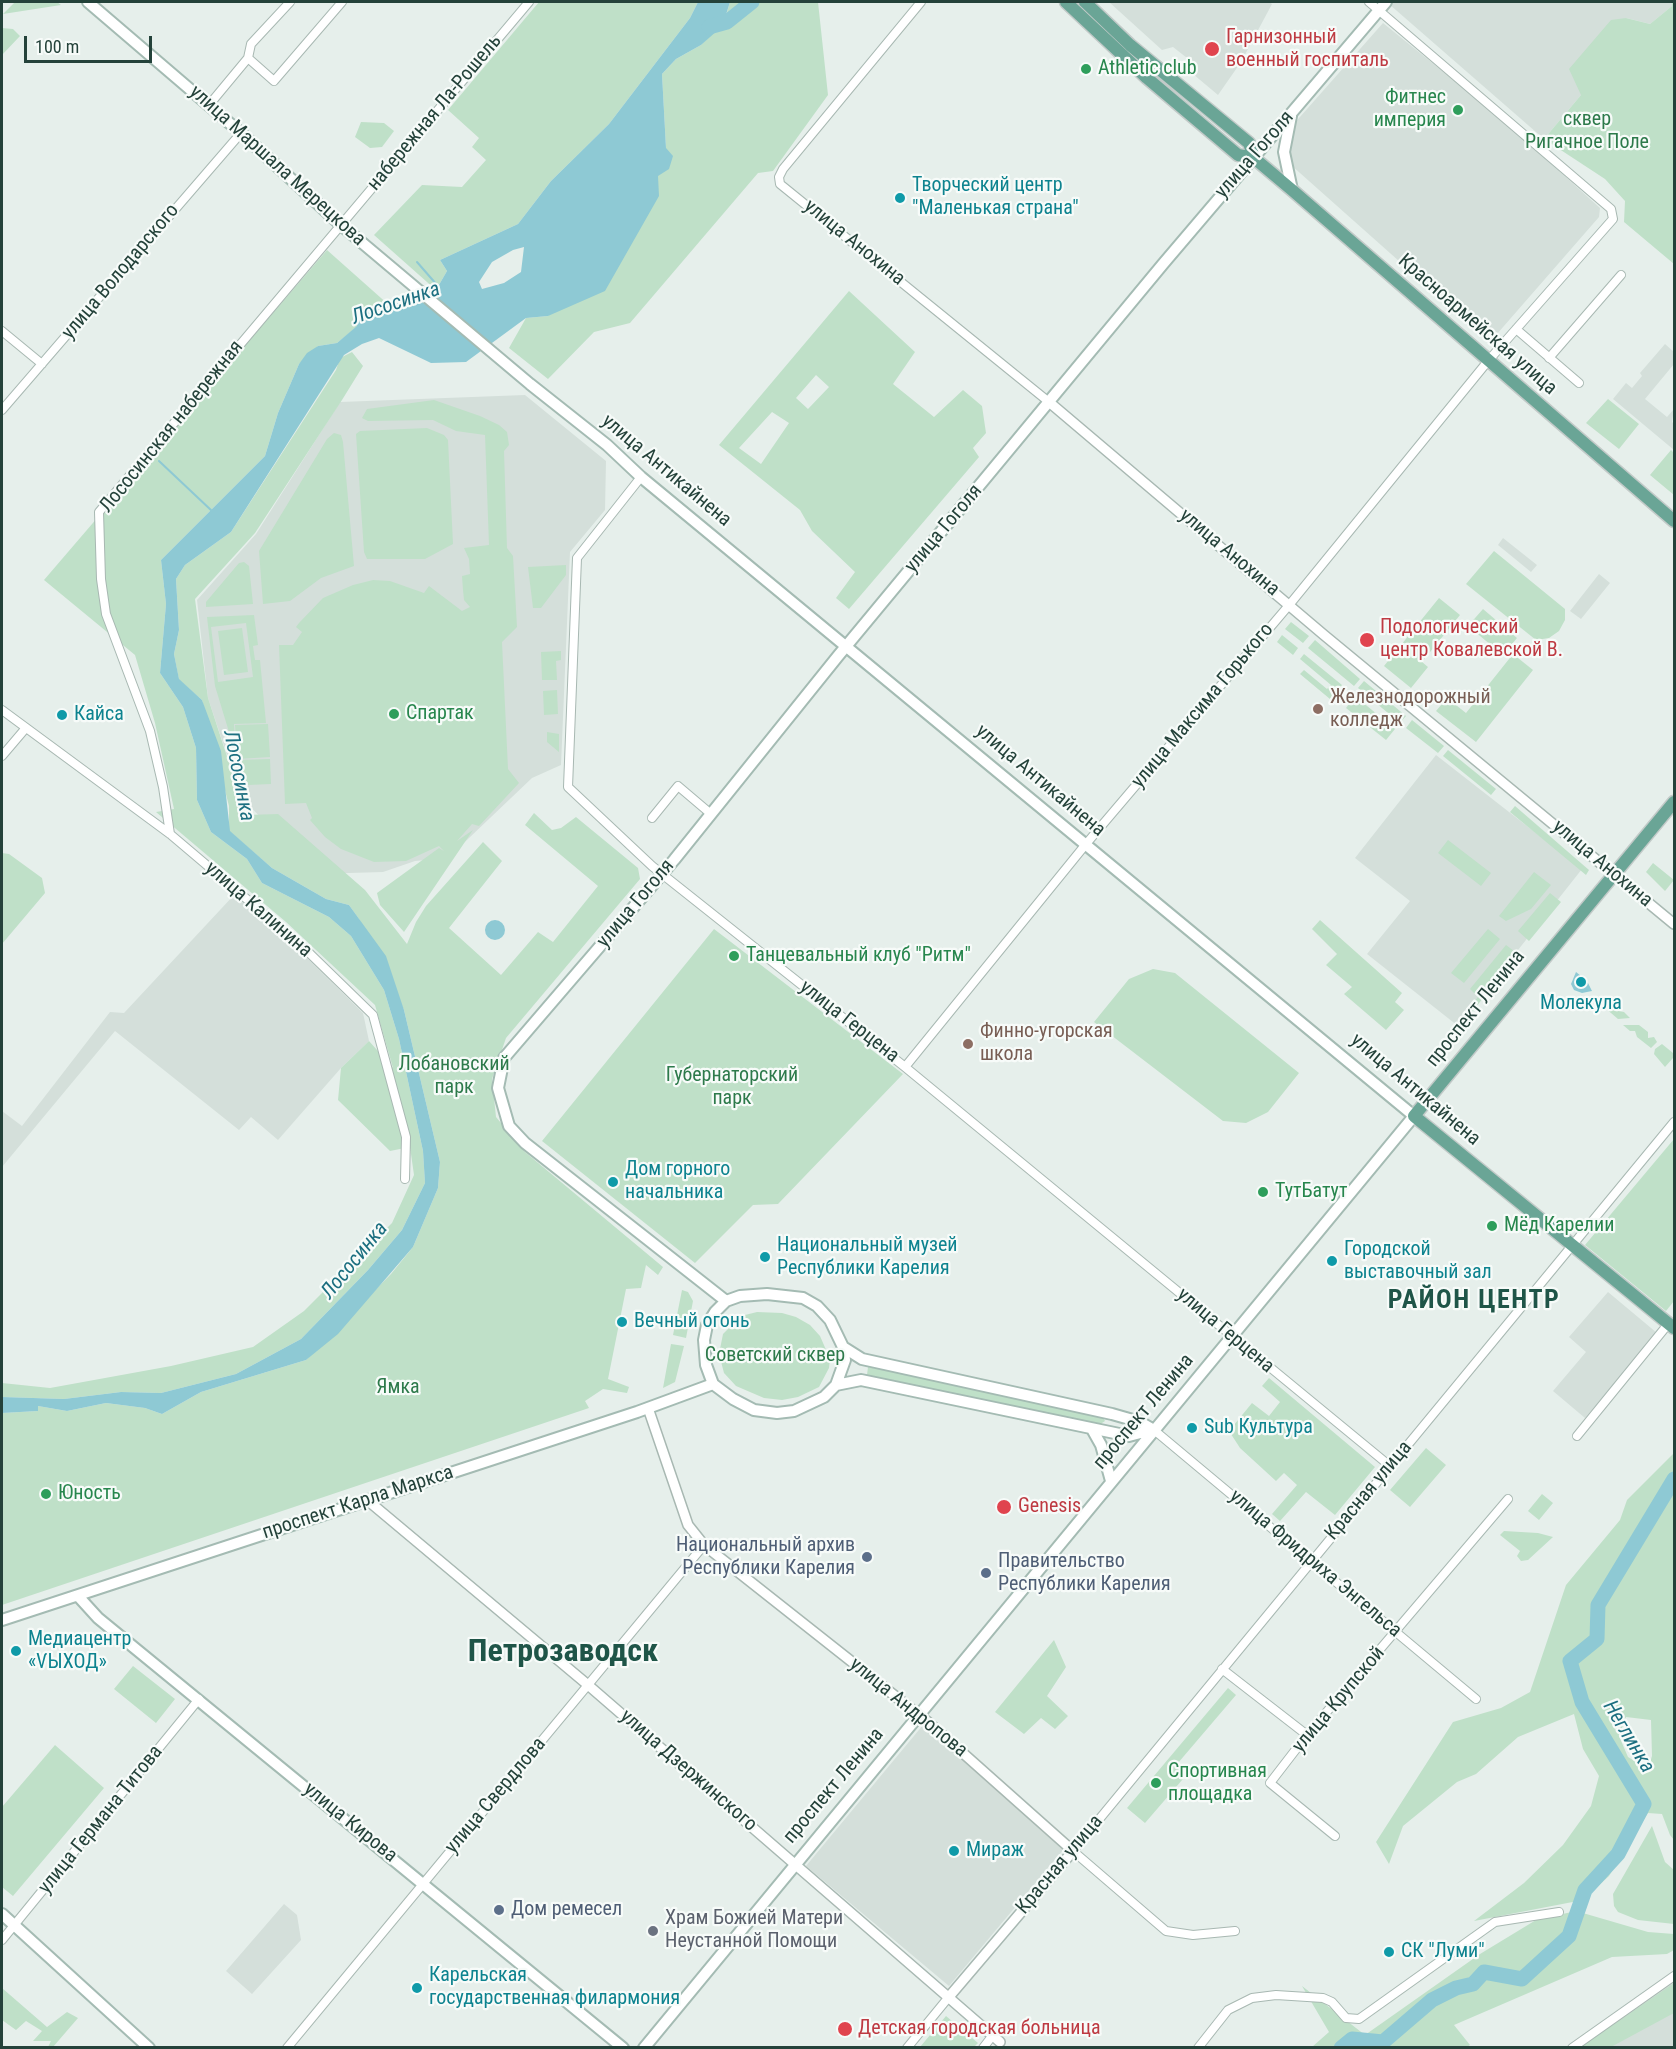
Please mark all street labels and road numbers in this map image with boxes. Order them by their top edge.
street label: набережная Ла-Рошель [363,30,507,196]
street label: улица Маршала Мерецкова [184,81,370,251]
street label: улица Гоголя [1211,106,1299,204]
street label: улица Анохина [799,195,909,291]
street label: улица Володарского [57,199,185,345]
street label: Красноармейская улица [1393,249,1561,401]
street label: Лососинская набережная [95,336,249,518]
street label: улица Антикайнена [596,410,736,532]
street label: улица Гоголя [900,480,988,578]
street label: улица Анохина [1174,504,1284,602]
street label: улица Максима Горького [1127,619,1279,793]
street label: улица Антикайнена [970,720,1110,842]
street label: улица Анохина [1547,815,1657,913]
street label: улица Гоголя [592,855,680,953]
street label: улица Калинина [199,857,317,963]
street label: проспект Ленина [1422,946,1530,1072]
street label: улица Герцена [794,976,904,1068]
street label: улица Антикайнена [1345,1029,1485,1151]
street label: улица Герцена [1171,1283,1279,1379]
street label: проспект Ленина [1089,1349,1199,1475]
street label: Красная улица [1321,1437,1417,1545]
street label: проспект Карла Маркса [260,1461,456,1545]
street label: улица Фридриха Энгельса [1224,1485,1406,1643]
street label: улица Крупской [1288,1642,1390,1758]
street label: улица Андропова [844,1653,972,1763]
street label: улица Дзержинского [615,1705,761,1837]
street label: проспект Ленина [779,1723,889,1849]
street label: улица Свердлова [441,1733,551,1859]
street label: улица Германа Титова [34,1741,168,1899]
street label: улица Кирова [298,1778,402,1868]
street label: Красная улица [1012,1811,1108,1919]

